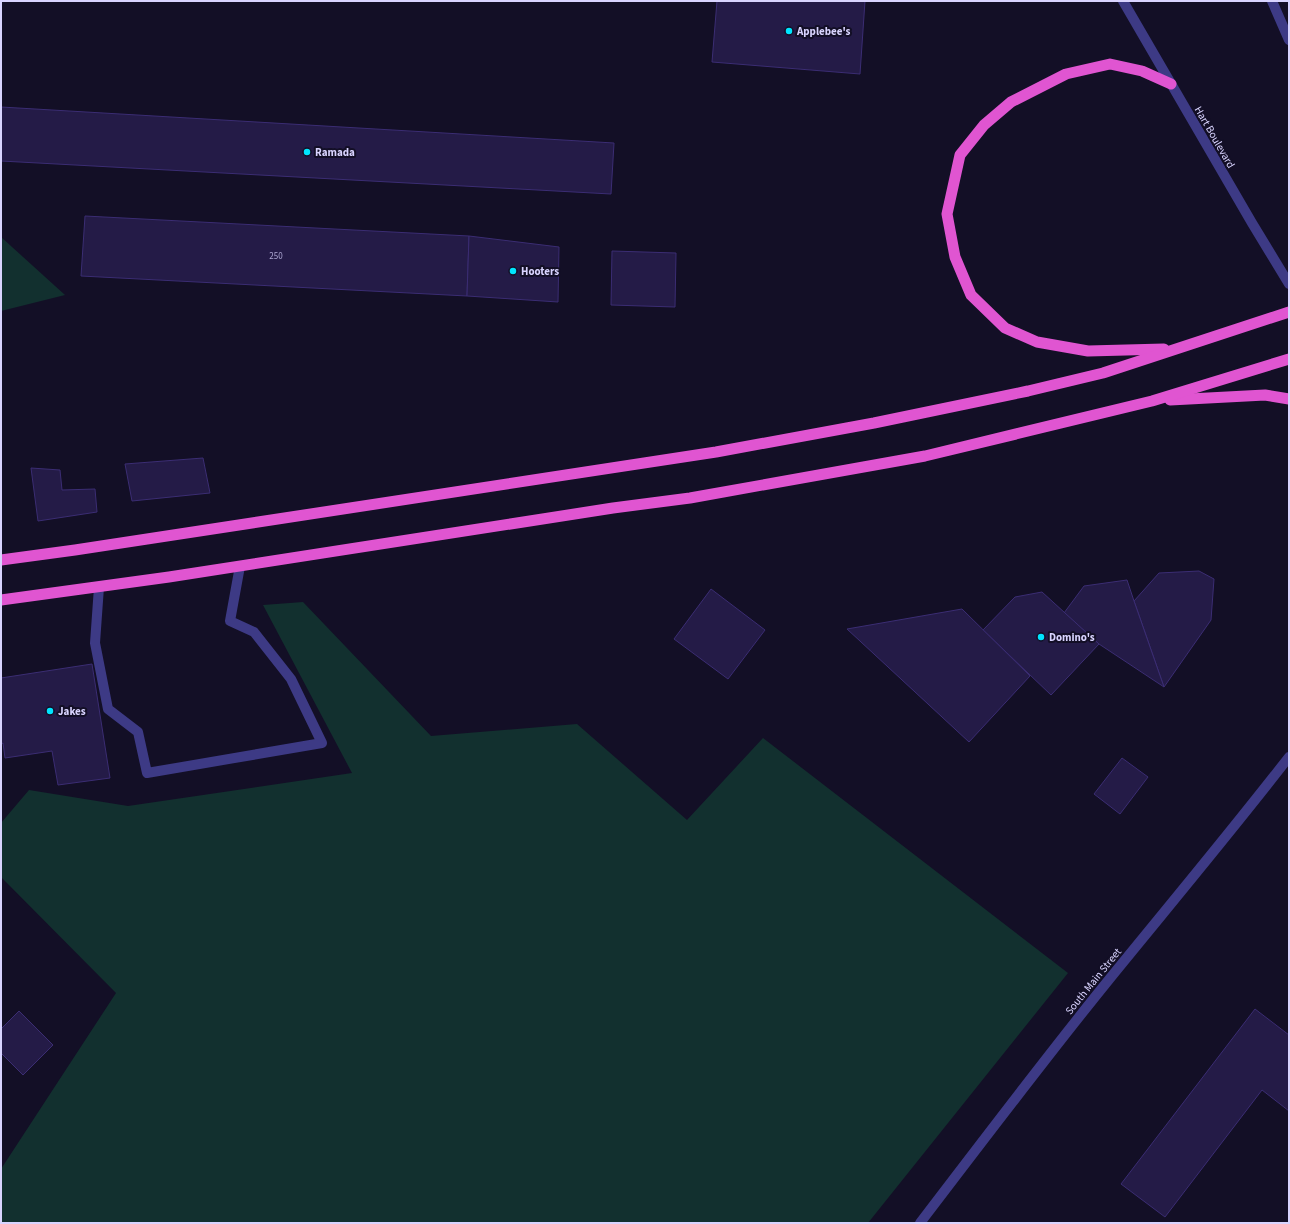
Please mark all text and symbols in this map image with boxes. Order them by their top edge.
place label: Applebee's [796,24,851,39]
marker: Applebee's [784,26,794,36]
street label: Hart Boulevard [1191,103,1238,171]
place label: Ramada [315,145,355,160]
marker: Ramada [302,147,312,157]
house number: 250 [269,250,283,263]
place label: Hooters [521,264,559,279]
marker: Hooters [508,266,518,276]
place label: Domino's [1049,630,1095,645]
marker: Domino's [1036,632,1046,642]
place label: Jakes [58,704,86,719]
marker: Jakes [45,706,55,716]
street label: South Main Street [1062,945,1125,1018]

